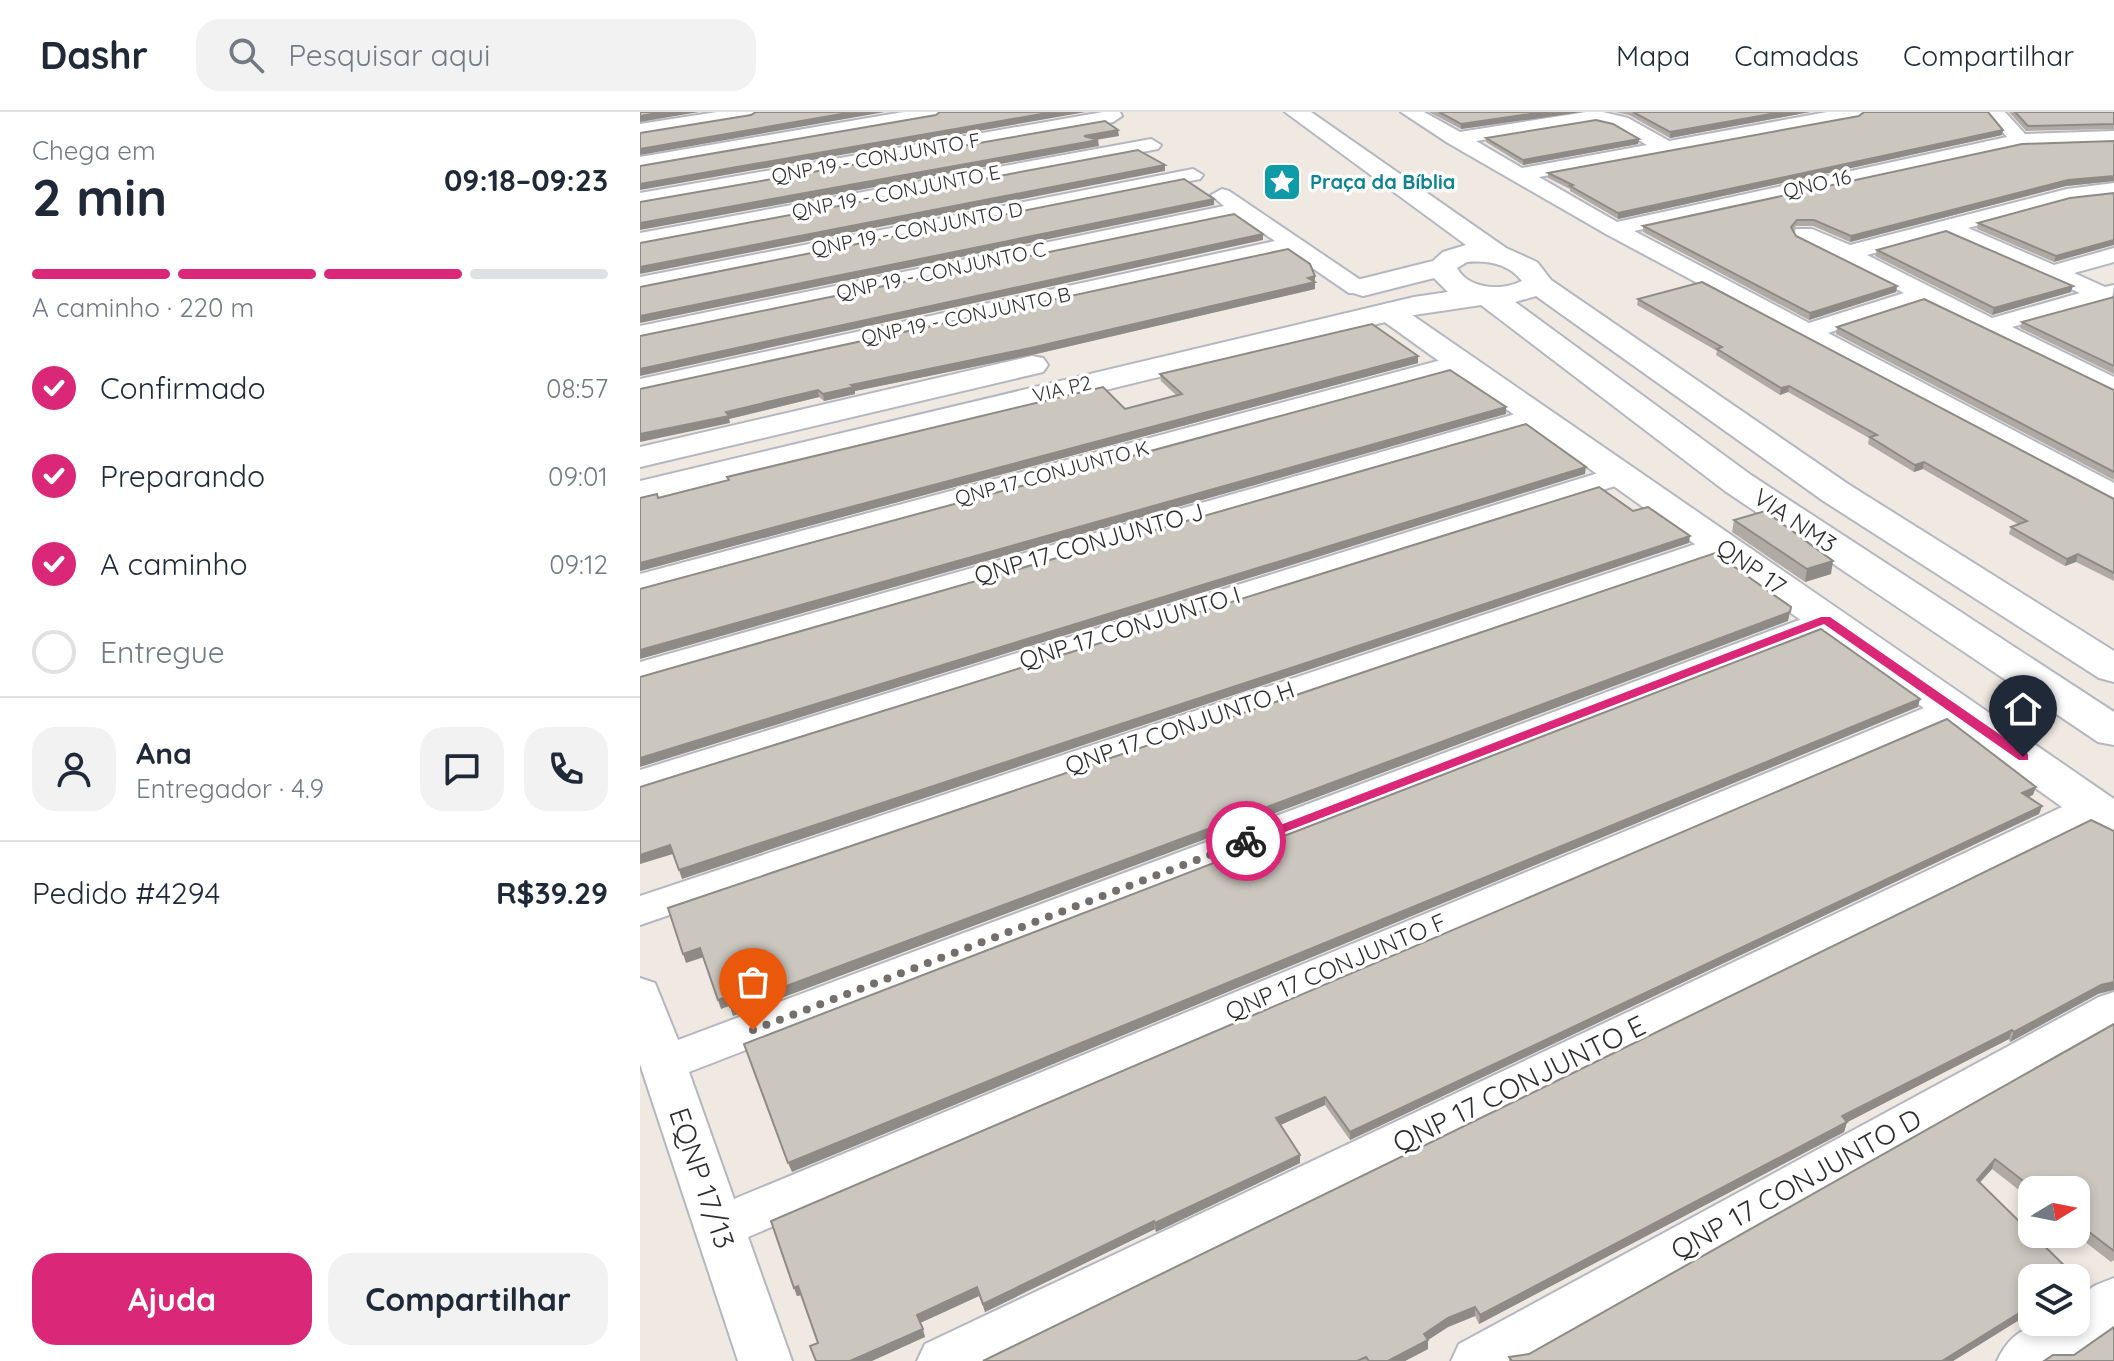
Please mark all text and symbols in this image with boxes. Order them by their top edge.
search box [196,19,756,91]
text: Dashr [40,31,148,79]
icon: search [224,33,268,77]
text: Pesquisar aqui [288,36,490,74]
text: Mapa [1616,38,1690,73]
text: Camadas [1734,38,1859,73]
text: Compartilhar [1903,38,2074,73]
street label: QNP 19 - CONJUNTO F [769,127,982,188]
text: Chega em [32,134,156,167]
street label: QNP 19 - CONJUNTO E [790,159,1002,224]
text: 09:18–09:23 [444,161,608,199]
place icon: Praça da Bíblia [1261,161,1303,203]
text: 2 min [32,164,167,229]
street label: QNO 16 [1780,164,1854,203]
place label: Praça da Bíblia [1310,169,1455,194]
street label: QNP 19 - CONJUNTO D [809,196,1025,261]
street label: QNP 19 - CONJUNTO C [834,236,1048,305]
street label: QNP 19 - CONJUNTO B [859,281,1073,350]
text: A caminho · 220 m [32,291,254,324]
icon: check [32,366,76,410]
text: Confirmado [100,369,266,407]
street label: VIA P2 [1030,370,1094,407]
text: 08:57 [546,372,608,405]
street label: QNP 17 CONJUNTO K [952,435,1152,510]
icon: check [32,454,76,498]
text: Preparando [100,457,265,495]
text: 09:01 [548,460,608,493]
street label: VIA NM3 [1748,481,1843,559]
street label: QNP 17 CONJUNTO J [971,496,1207,590]
street label: QNP 17 [1711,531,1792,601]
icon: check [32,542,76,586]
text: A caminho [100,545,248,583]
text: 09:12 [549,548,608,581]
street label: QNP 17 CONJUNTO I [1016,579,1244,675]
text: Entregue [100,633,225,671]
street label: QNP 17 CONJUNTO H [1061,674,1298,780]
pin [1989,675,2057,757]
icon: home [2001,687,2045,731]
button: person [32,727,116,811]
button: chat [420,727,504,811]
button: phone [524,727,608,811]
text: Ana [136,734,192,772]
text: Entregador · 4.9 [136,772,324,805]
courier [1206,801,1286,881]
icon: bike [1224,819,1268,863]
text: Pedido #4294 [32,874,220,912]
text: R$39.29 [496,874,608,912]
street label: QNP 17 CONJUNTO F [1221,906,1451,1026]
pin [719,948,787,1030]
icon: bag [731,960,775,1004]
street label: QNP 17 CONJUNTO E [1387,1007,1651,1160]
street label: QNP 17 CONJUNTO D [1664,1100,1927,1267]
street label: EQNP 17/13 [662,1103,743,1253]
north arrow [2018,1176,2090,1248]
map controls [2018,1176,2090,1336]
button: Ajuda [32,1253,312,1345]
button: Compartilhar [328,1253,608,1345]
button: layers [2018,1264,2090,1336]

